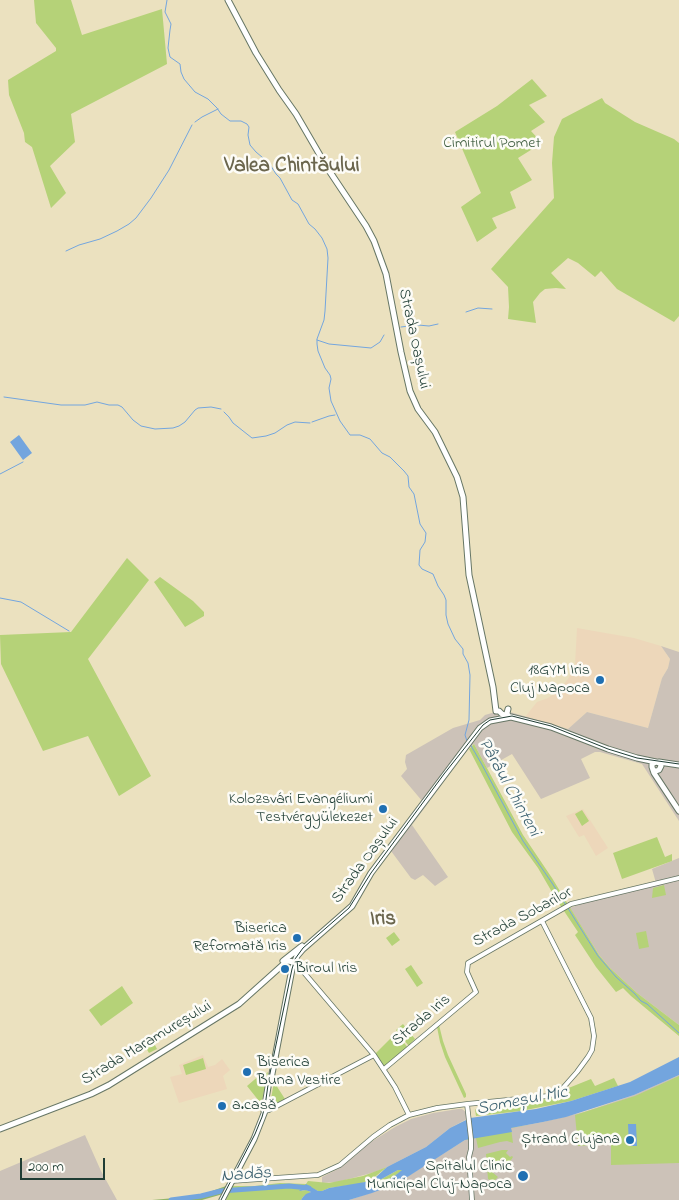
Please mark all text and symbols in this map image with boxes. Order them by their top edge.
park label: Cimitirul Pomet [443,134,541,154]
district label: Valea Chintăului [224,155,360,181]
street label: Strada Oașului [393,287,433,391]
place label: 18GYM Iris Cluj Napoca [510,661,590,699]
marker: 18GYM Iris Cluj Napoca [594,674,606,686]
water label: Pârâul Chinteni [472,735,544,841]
place label: Kolozsvári Evangéliumi Testvérgyülekezet [229,790,373,828]
marker: Kolozsvári Evangéliumi Testvérgyülekezet [377,803,389,815]
street label: Strada Oașului [328,814,404,908]
street label: Strada Sobarilor [470,884,576,952]
district label: Iris [370,908,396,934]
place label: Biserica Reformată Iris [193,919,287,957]
marker: Biserica Reformată Iris [291,932,303,944]
place label: Biroul Iris [295,959,357,979]
marker: Biroul Iris [279,963,291,975]
street label: Strada Iris [389,991,455,1051]
street label: Strada Maramureșului [78,998,216,1090]
place label: Biserica Buna Vestire [257,1053,341,1091]
marker: Biserica Buna Vestire [241,1066,253,1078]
water label: Someșul Mic [475,1083,569,1121]
place label: a.casă [232,1096,276,1116]
marker: a.casă [216,1100,228,1112]
place label: Ștrand Clujana [521,1130,620,1150]
marker: Ștrand Clujana [624,1134,636,1146]
scale bar [22,1148,108,1180]
text: 200 m [28,1156,64,1178]
place label: Spitalul Clinic Municipal Cluj-Napoca [366,1157,512,1195]
water label: Nadăș [220,1163,272,1189]
marker: Spitalul Clinic Municipal Cluj-Napoca [516,1169,530,1183]

